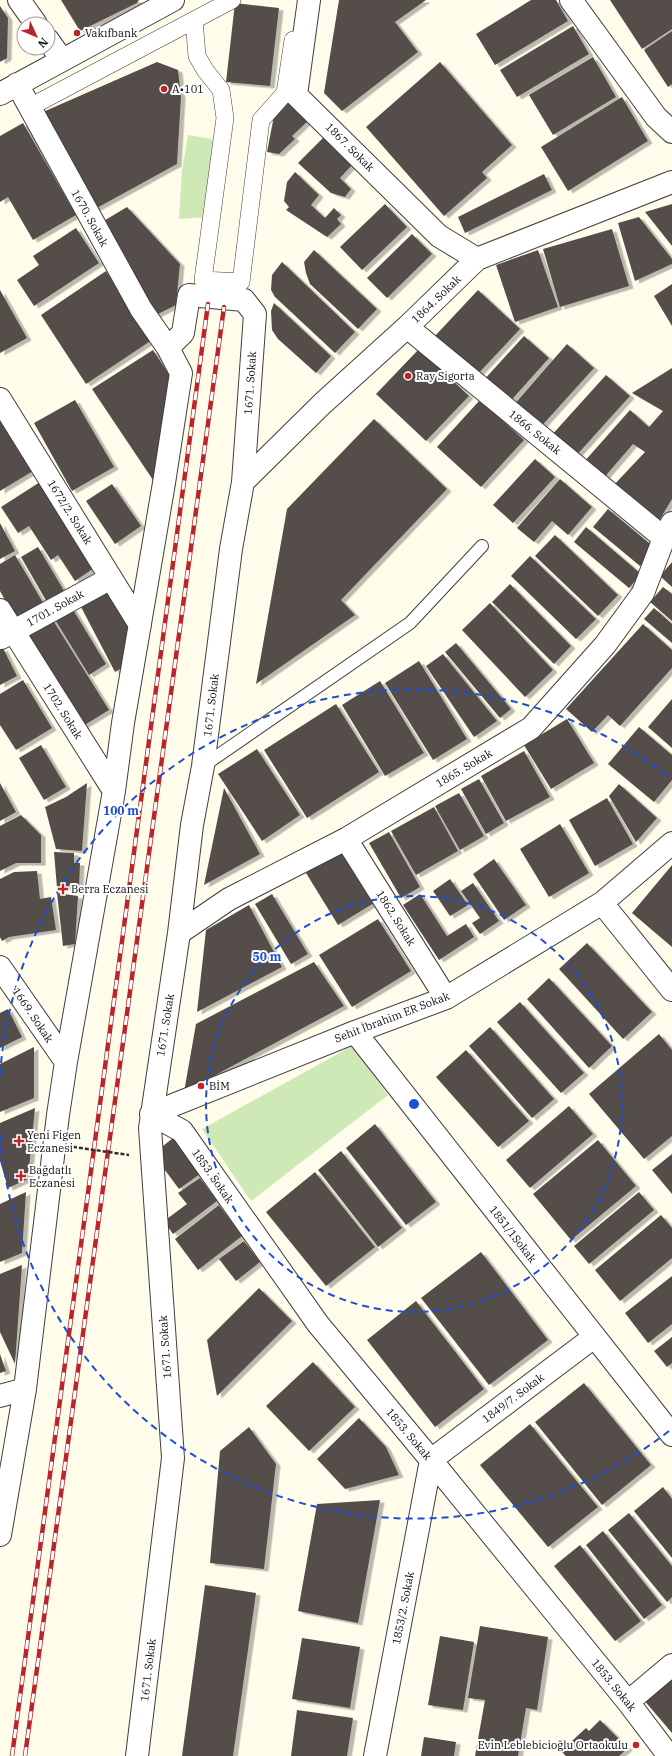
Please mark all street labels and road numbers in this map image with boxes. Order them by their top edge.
street label: 1867. Sokak [323,120,378,175]
street label: 1670. Sokak [69,187,112,250]
street label: 1864. Sokak [408,272,464,326]
street label: 1671. Sokak [241,350,259,415]
street label: 1866. Sokak [506,407,564,458]
street label: 1672/2. Sokak [44,477,96,548]
street label: 1701. Sokak [24,586,87,629]
street label: 1671. Sokak [200,672,222,737]
street label: 1702. Sokak [40,680,86,742]
street label: 1865. Sokak [433,745,495,790]
street label: 1862. Sokak [373,887,419,949]
street label: 1669. Sokak [9,985,57,1046]
street label: Sehit İbrahim ER Sokak [332,988,452,1045]
street label: 1671. Sokak [153,992,177,1057]
street label: 1853. Sokak [189,1146,237,1206]
street label: 1851/1Sokak [486,1203,540,1266]
street label: 1671. Sokak [156,1314,174,1379]
street label: 1849/7. Sokak [479,1370,547,1426]
street label: 1853. Sokak [383,1405,435,1463]
street label: 1853/2. Sokak [389,1570,417,1646]
street label: 1671. Sokak [137,1637,159,1702]
street label: 1853. Sokak [589,1656,640,1714]

